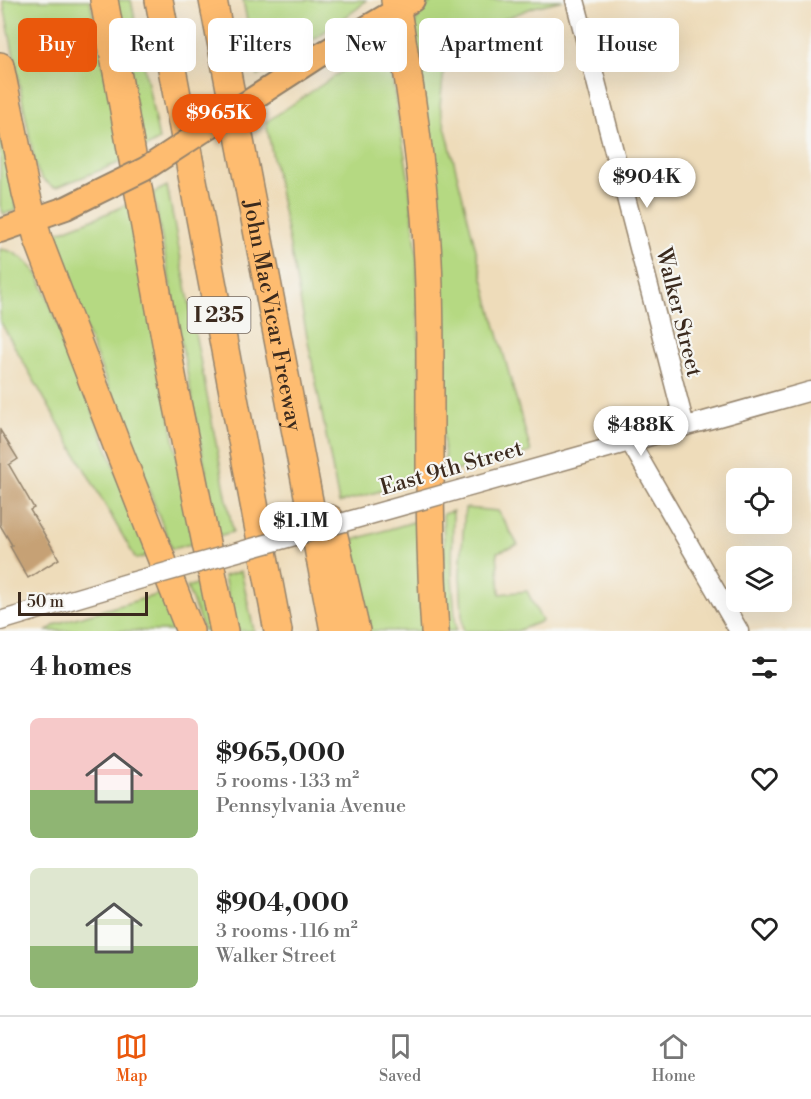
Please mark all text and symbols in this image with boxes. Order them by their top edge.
chip: Buy [18,18,97,72]
chip: Rent [109,18,196,72]
chip: Filters [208,18,313,72]
chip: New [325,18,407,72]
chip: Apartment [419,18,564,72]
chip: House [576,18,679,72]
pin: $965K [177,94,261,145]
text: $965K [186,101,252,126]
pin: $904K [605,158,689,209]
text: $904K [613,165,681,190]
street label: John MacVicar Freeway [236,197,307,434]
street label: Walker Street [649,244,708,380]
road number: I 235 [188,297,250,333]
pin: $488K [599,406,683,457]
text: $488K [608,413,674,438]
street label: East 9th Street [377,435,526,502]
map controls [726,468,792,612]
button: locate [726,468,792,534]
pin: $1.1M [259,502,343,553]
text: $1.1M [273,509,329,534]
button: layers [726,546,792,612]
scale bar [18,589,148,616]
text: 50 m [27,592,64,612]
text: 4 homes [30,651,132,683]
icon: filters [748,651,781,684]
text: $965,000 [216,737,345,769]
icon: home [78,742,150,814]
icon: heart [748,762,781,795]
text: 5 rooms · 133 m² [216,769,359,794]
text: Pennsylvania Avenue [216,794,406,819]
text: $904,000 [216,887,349,919]
icon: home [78,892,150,964]
icon: heart [748,912,781,945]
text: 3 rooms · 116 m² [216,919,358,944]
text: Walker Street [216,944,336,969]
tab: Map [115,1030,148,1086]
tab: Saved [379,1030,421,1086]
tab: Home [652,1030,696,1086]

